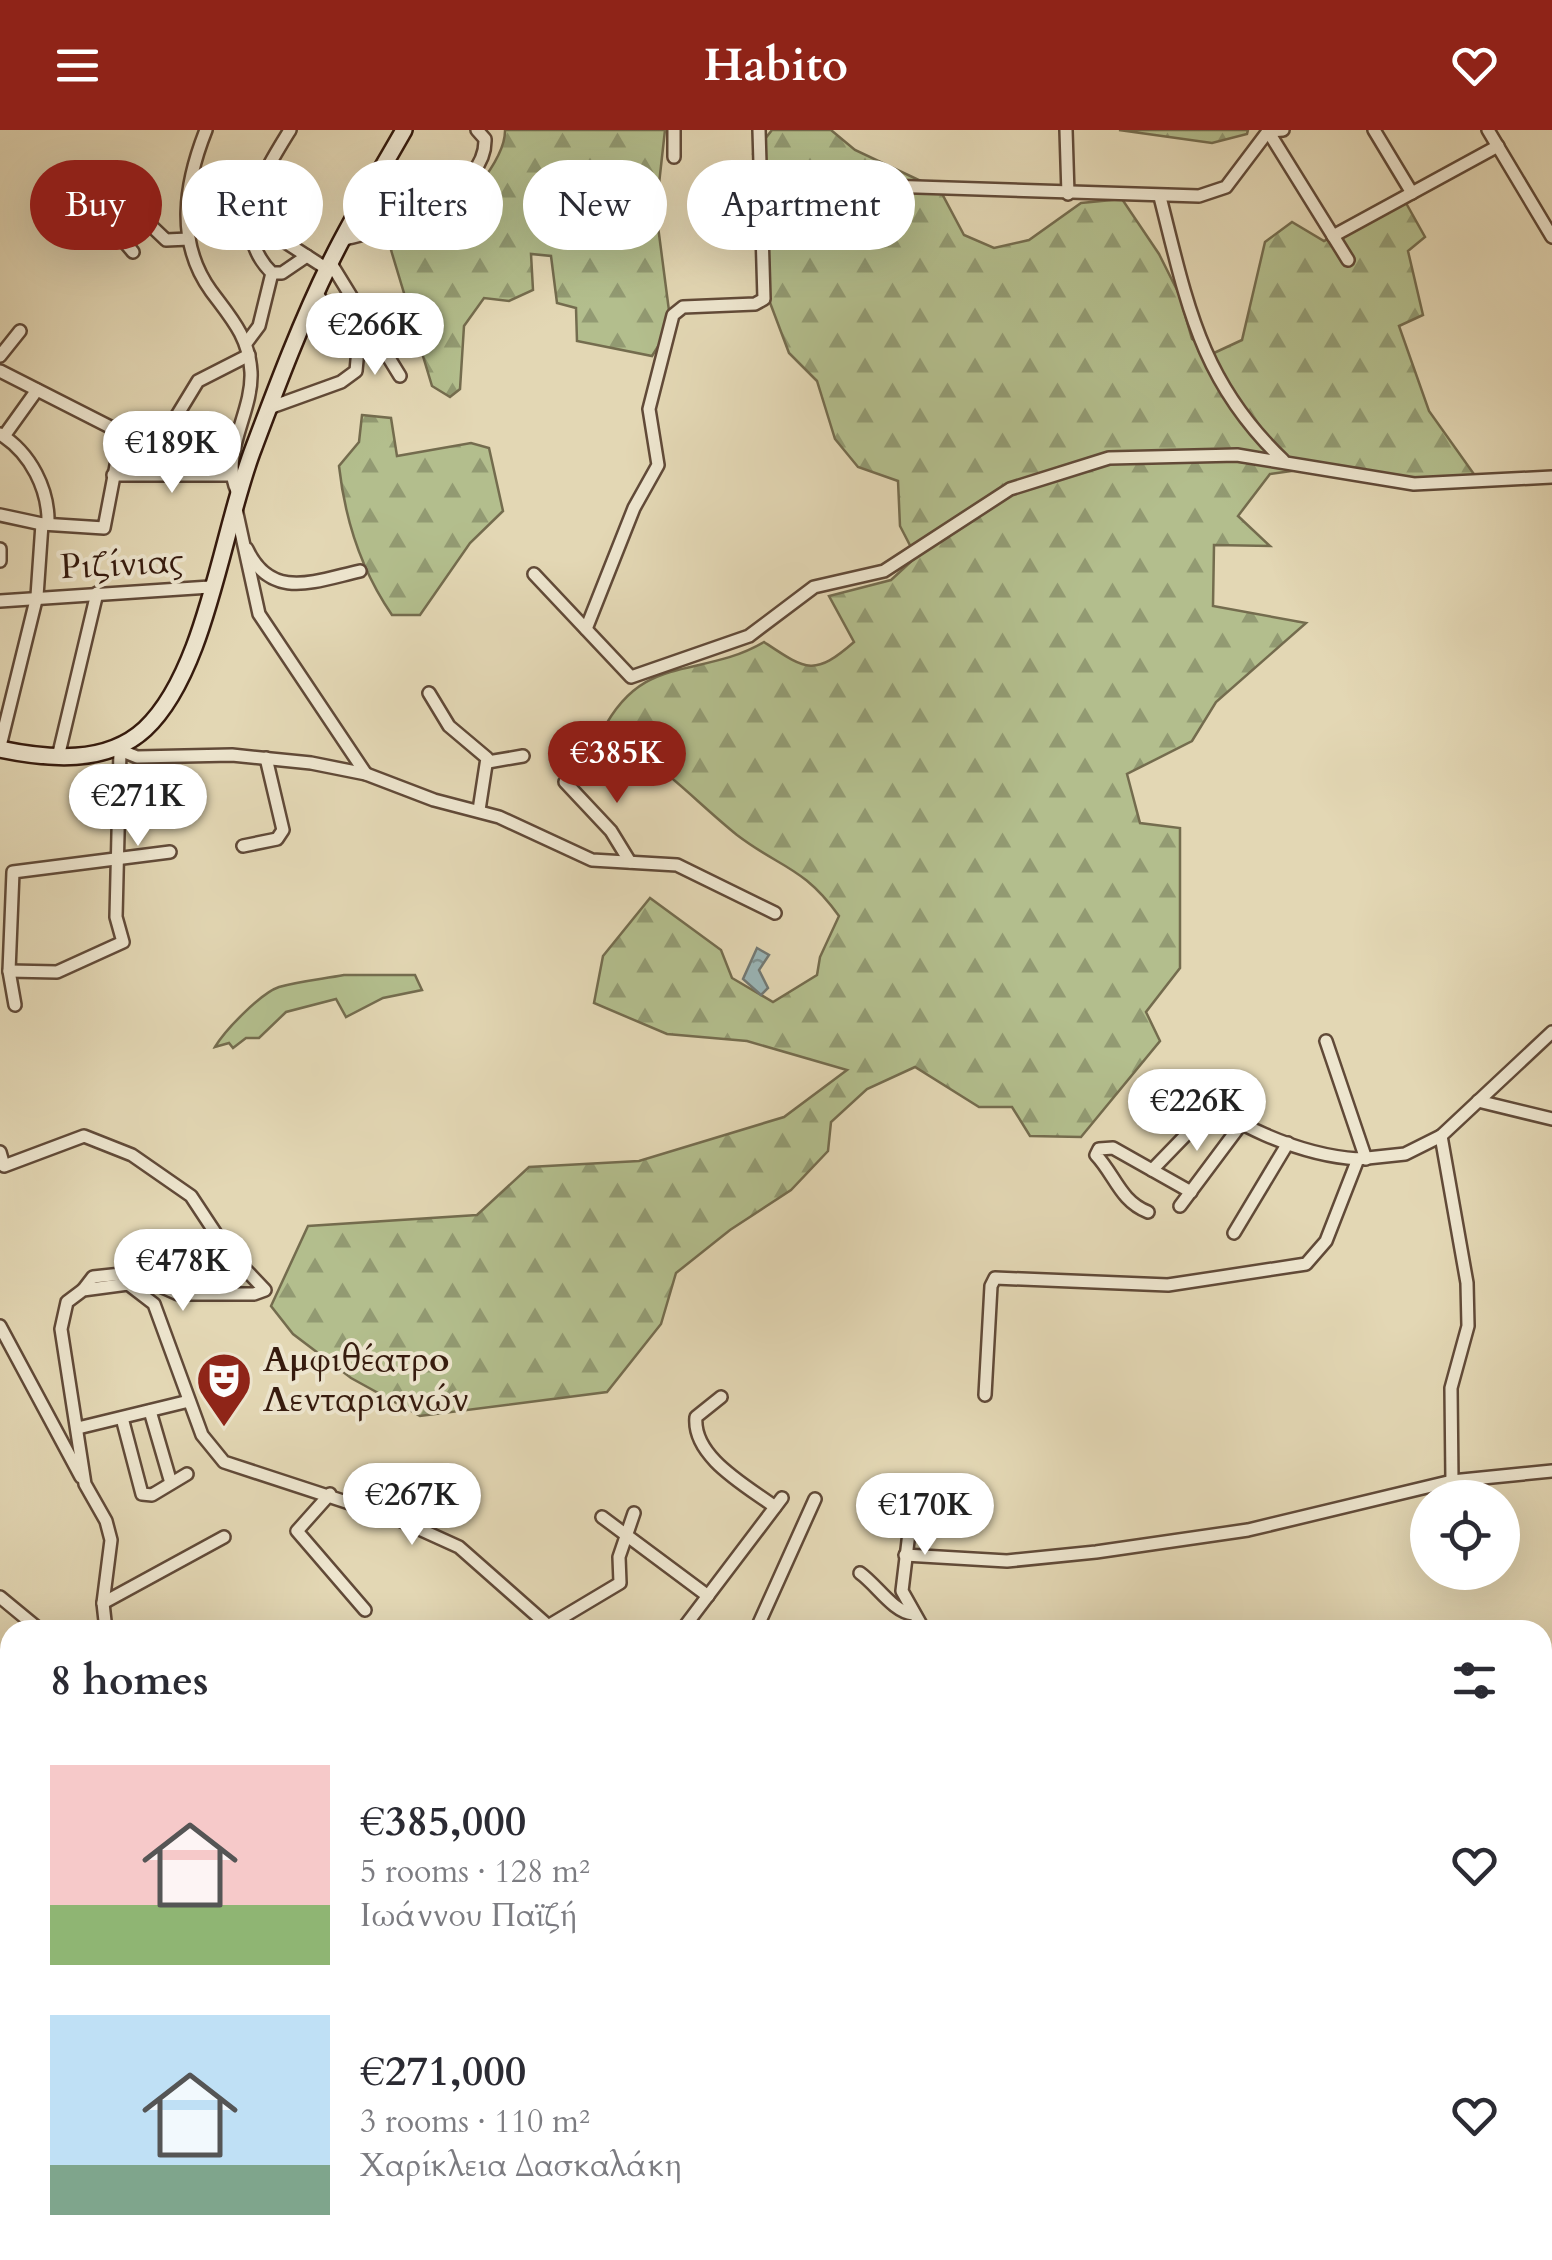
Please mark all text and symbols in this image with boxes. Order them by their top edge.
text: Habito [704,35,848,96]
icon: menu [50,38,105,93]
icon: heart [1447,38,1502,93]
chip: Buy [30,160,162,250]
chip: Rent [182,160,323,250]
chip: Filters [343,160,503,250]
chip: New [523,160,667,250]
chip: Apartment [687,160,915,250]
pin: €266K [305,293,445,378]
text: €266K [328,303,422,347]
pin: €189K [102,411,242,496]
text: €189K [125,421,219,465]
street label: Ριζίνιας [59,537,185,591]
pin: €385K [547,721,687,806]
text: €385K [570,731,664,775]
pin: €271K [68,764,208,849]
text: €271K [91,774,185,818]
pin: €226K [1127,1069,1267,1154]
text: €226K [1150,1079,1244,1123]
pin: €478K [113,1229,253,1314]
text: €478K [136,1239,230,1283]
place label: Αμφιθέατρο Λενταριανών [263,1336,469,1424]
theatre icon: Αμφιθέατρο Λενταριανών [194,1350,254,1429]
pin: €267K [342,1463,482,1548]
text: €267K [365,1473,459,1517]
pin: €170K [855,1473,995,1558]
map controls [1410,1480,1520,1590]
button: locate [1410,1480,1520,1590]
text: €170K [878,1483,972,1527]
text: 8 homes [50,1652,208,1709]
icon: filters [1447,1653,1502,1708]
text: €385,000 [360,1793,526,1850]
icon: home [130,1805,250,1925]
icon: heart [1447,1838,1502,1893]
text: 5 rooms · 128 m² [360,1850,590,1894]
text: Ιωάννου Παϊζή [360,1894,578,1938]
text: €271,000 [360,2043,526,2100]
icon: home [130,2055,250,2175]
icon: heart [1447,2088,1502,2143]
text: 3 rooms · 110 m² [360,2100,590,2144]
text: Χαρίκλεια Δασκαλάκη [360,2144,681,2188]

